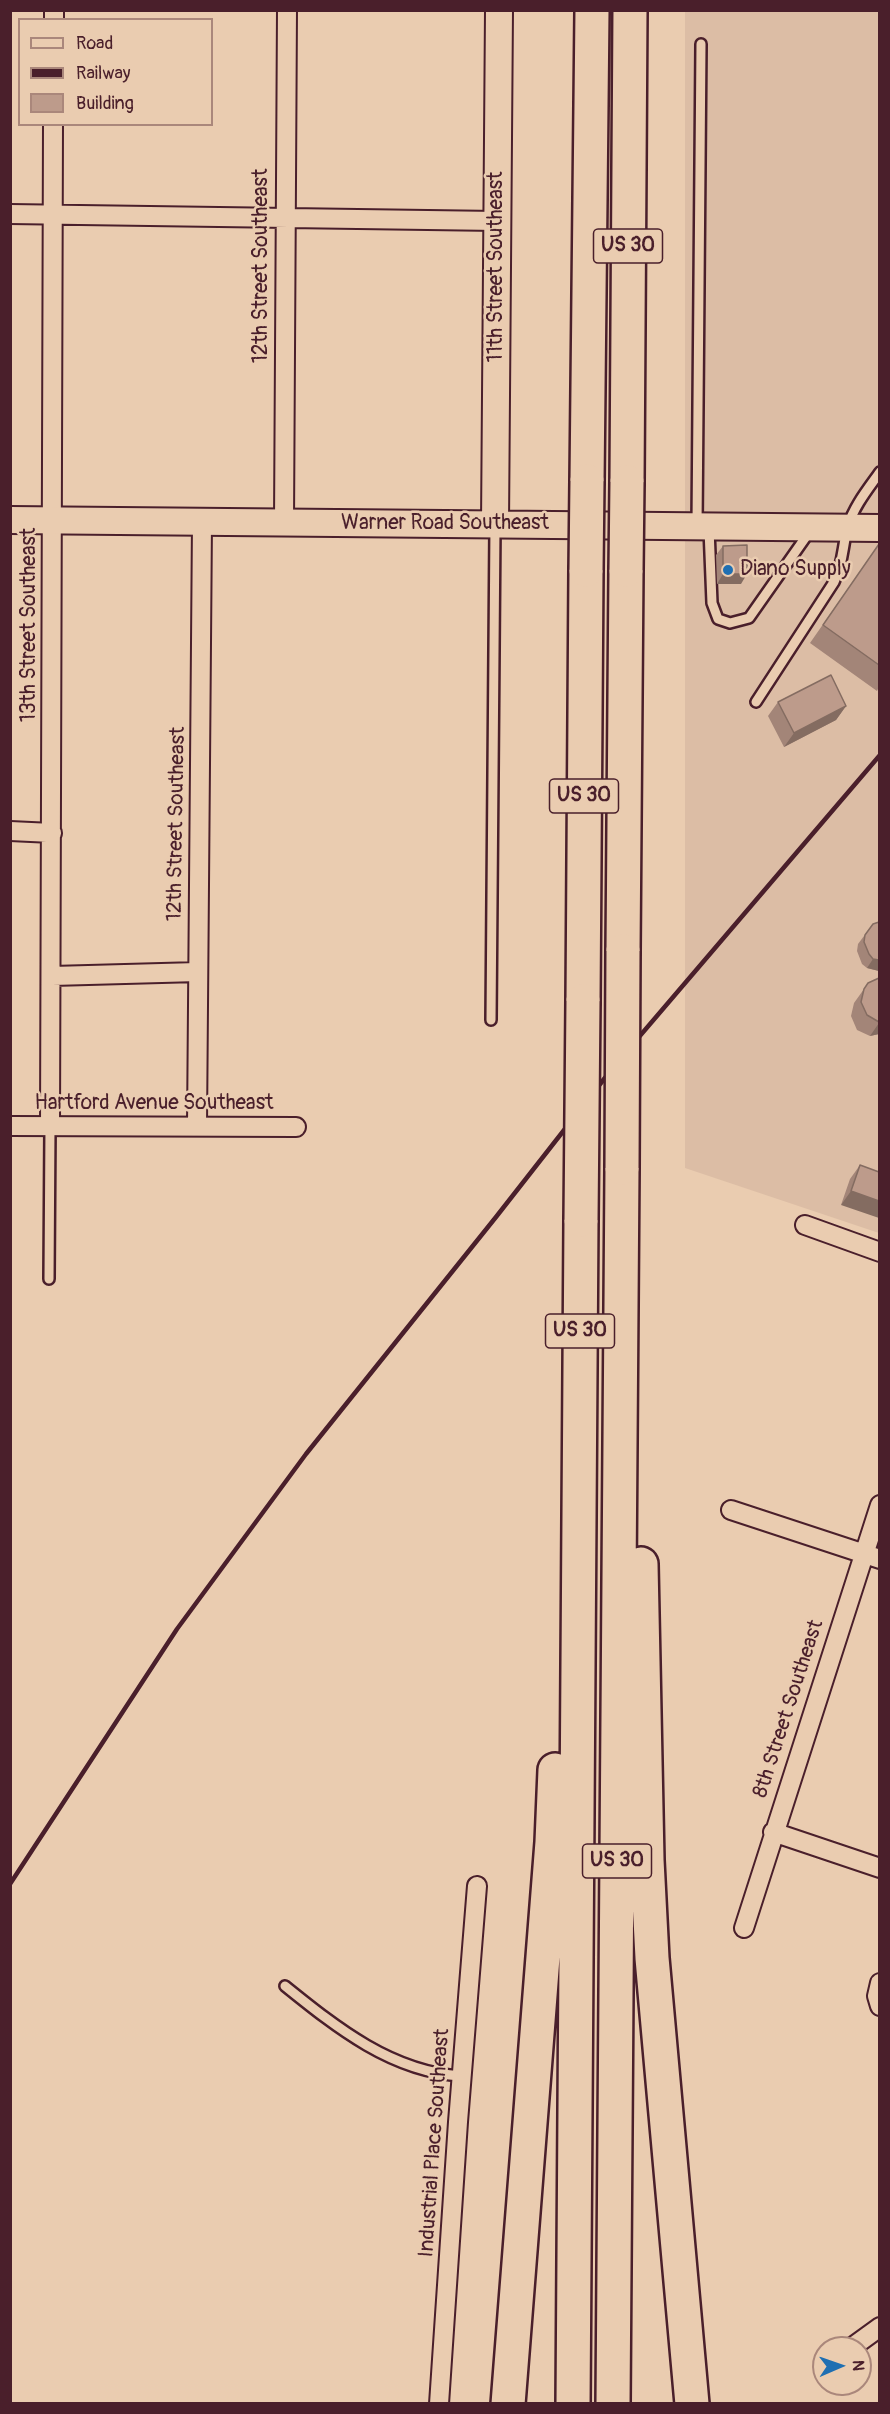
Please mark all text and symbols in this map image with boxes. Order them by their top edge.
legend [18,18,213,126]
text: Road [76,32,113,55]
text: Railway [76,62,131,85]
text: Building [76,92,134,115]
street label: 12th Street Southeast [249,169,275,363]
street label: 11th Street Southeast [484,171,510,363]
road number: US 30 [594,229,662,263]
street label: Warner Road Southeast [341,511,549,537]
street label: 13th Street Southeast [17,528,43,722]
place label: Diano Supply [740,557,851,583]
marker: Diano Supply [721,563,735,577]
street label: 12th Street Southeast [163,726,191,922]
road number: US 30 [550,779,618,813]
street label: Hartford Avenue Southeast [35,1091,273,1117]
road number: US 30 [546,1314,614,1348]
street label: 8th Street Southeast [748,1617,830,1801]
road number: US 30 [582,1844,652,1878]
street label: Industrial Place Southeast [414,2028,456,2258]
north arrow [812,2336,872,2396]
text: N [848,2360,868,2371]

